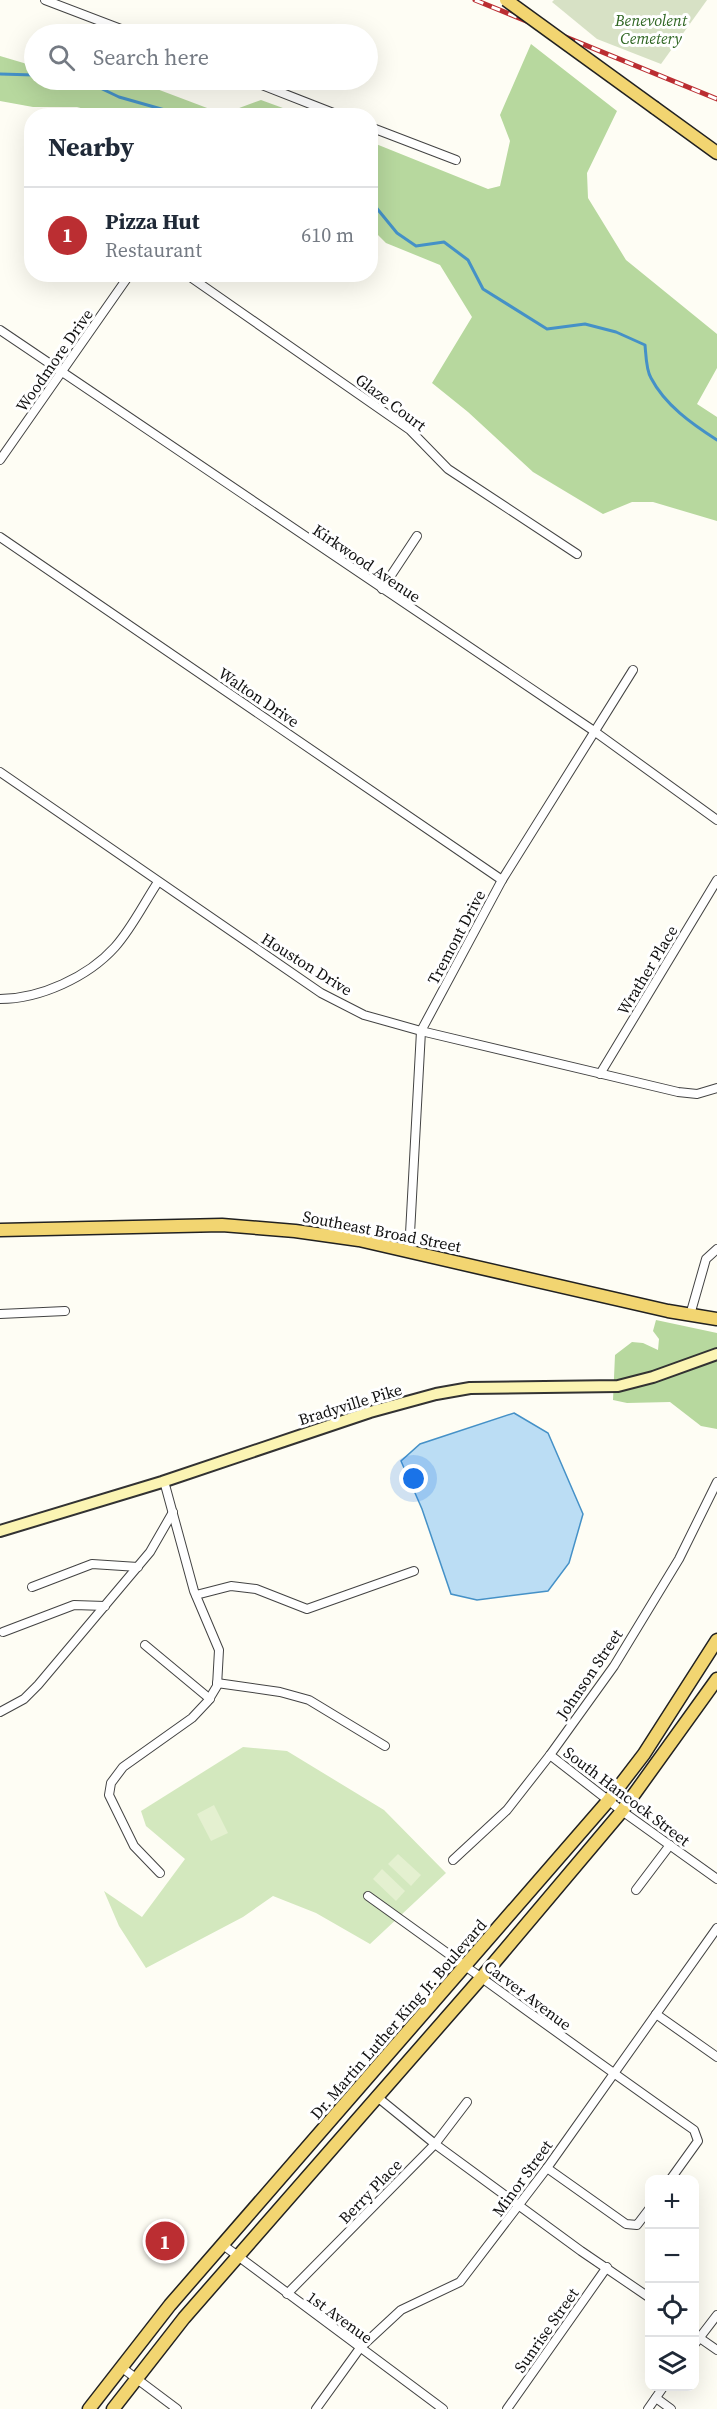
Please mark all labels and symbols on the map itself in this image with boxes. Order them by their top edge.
park label: Benevolent Cemetery [614,9,688,49]
street label: Woodmore Drive [10,304,98,416]
street label: Glaze Court [351,368,431,436]
street label: Kirkwood Avenue [309,519,425,607]
street label: Walton Drive [214,662,304,732]
street label: Tremont Drive [422,886,490,988]
street label: Wrather Place [612,921,682,1019]
street label: Houston Drive [257,927,357,1001]
street label: Southeast Broad Street [301,1205,464,1257]
street label: Bradyville Pike [295,1378,405,1430]
your location [399,1464,428,1493]
street label: Johnson Street [550,1624,628,1724]
street label: South Hancock Street [559,1741,695,1851]
street label: Dr. Martin Luther King Jr. Boulevard [305,1914,491,2124]
street label: Carver Avenue [480,1955,576,2035]
street label: Minor Street [487,2135,558,2221]
street label: Berry Place [334,2154,406,2228]
pin: 1 [146,2218,184,2264]
street label: Sunrise Street [509,2283,584,2377]
street label: 1st Avenue [303,2286,377,2348]

